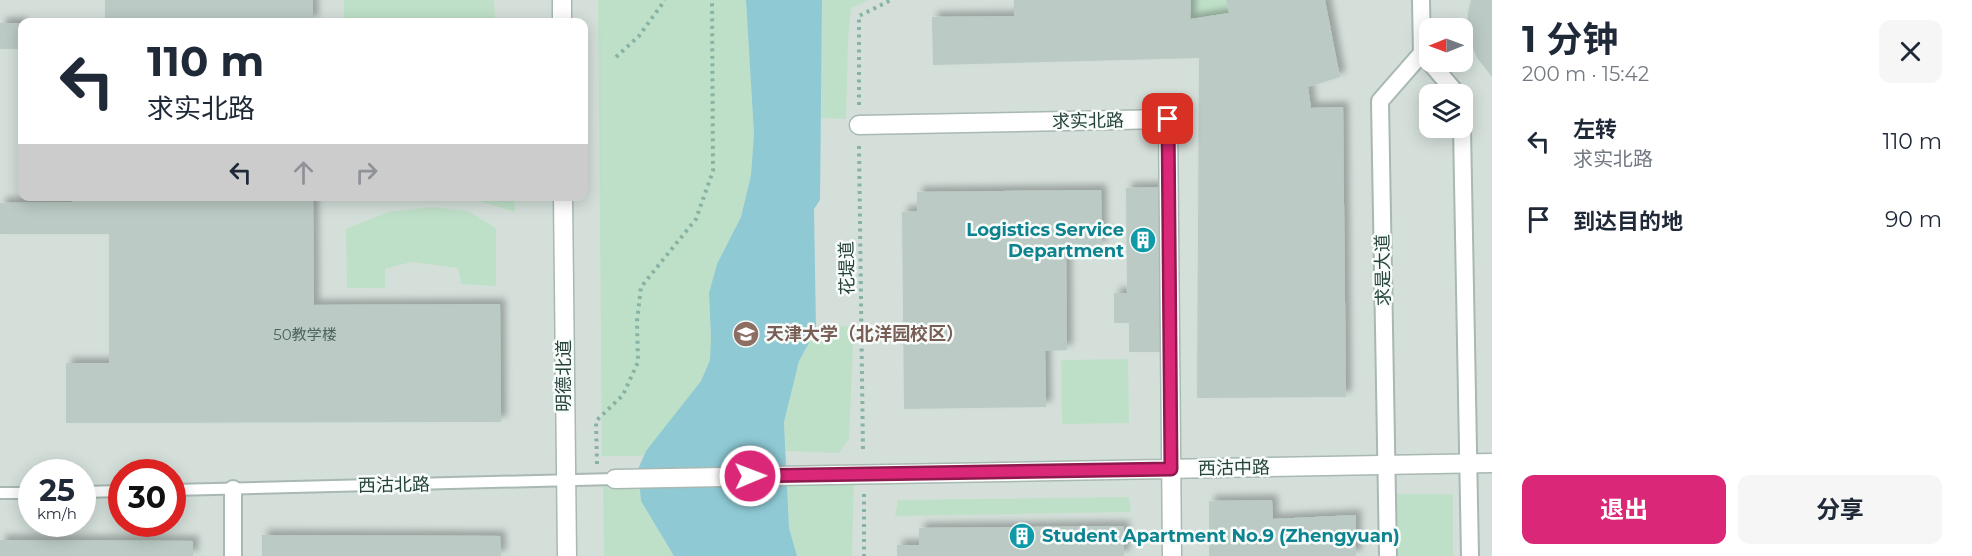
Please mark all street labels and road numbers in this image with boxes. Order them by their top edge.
street label: 求实北路 [1052,109,1124,133]
street label: 求是大道 [1371,234,1395,306]
street label: 花堤道 [836,241,858,295]
street label: 明德北道 [553,340,575,412]
street label: 西沽中路 [1198,456,1270,480]
street label: 西沽北路 [358,473,430,497]

